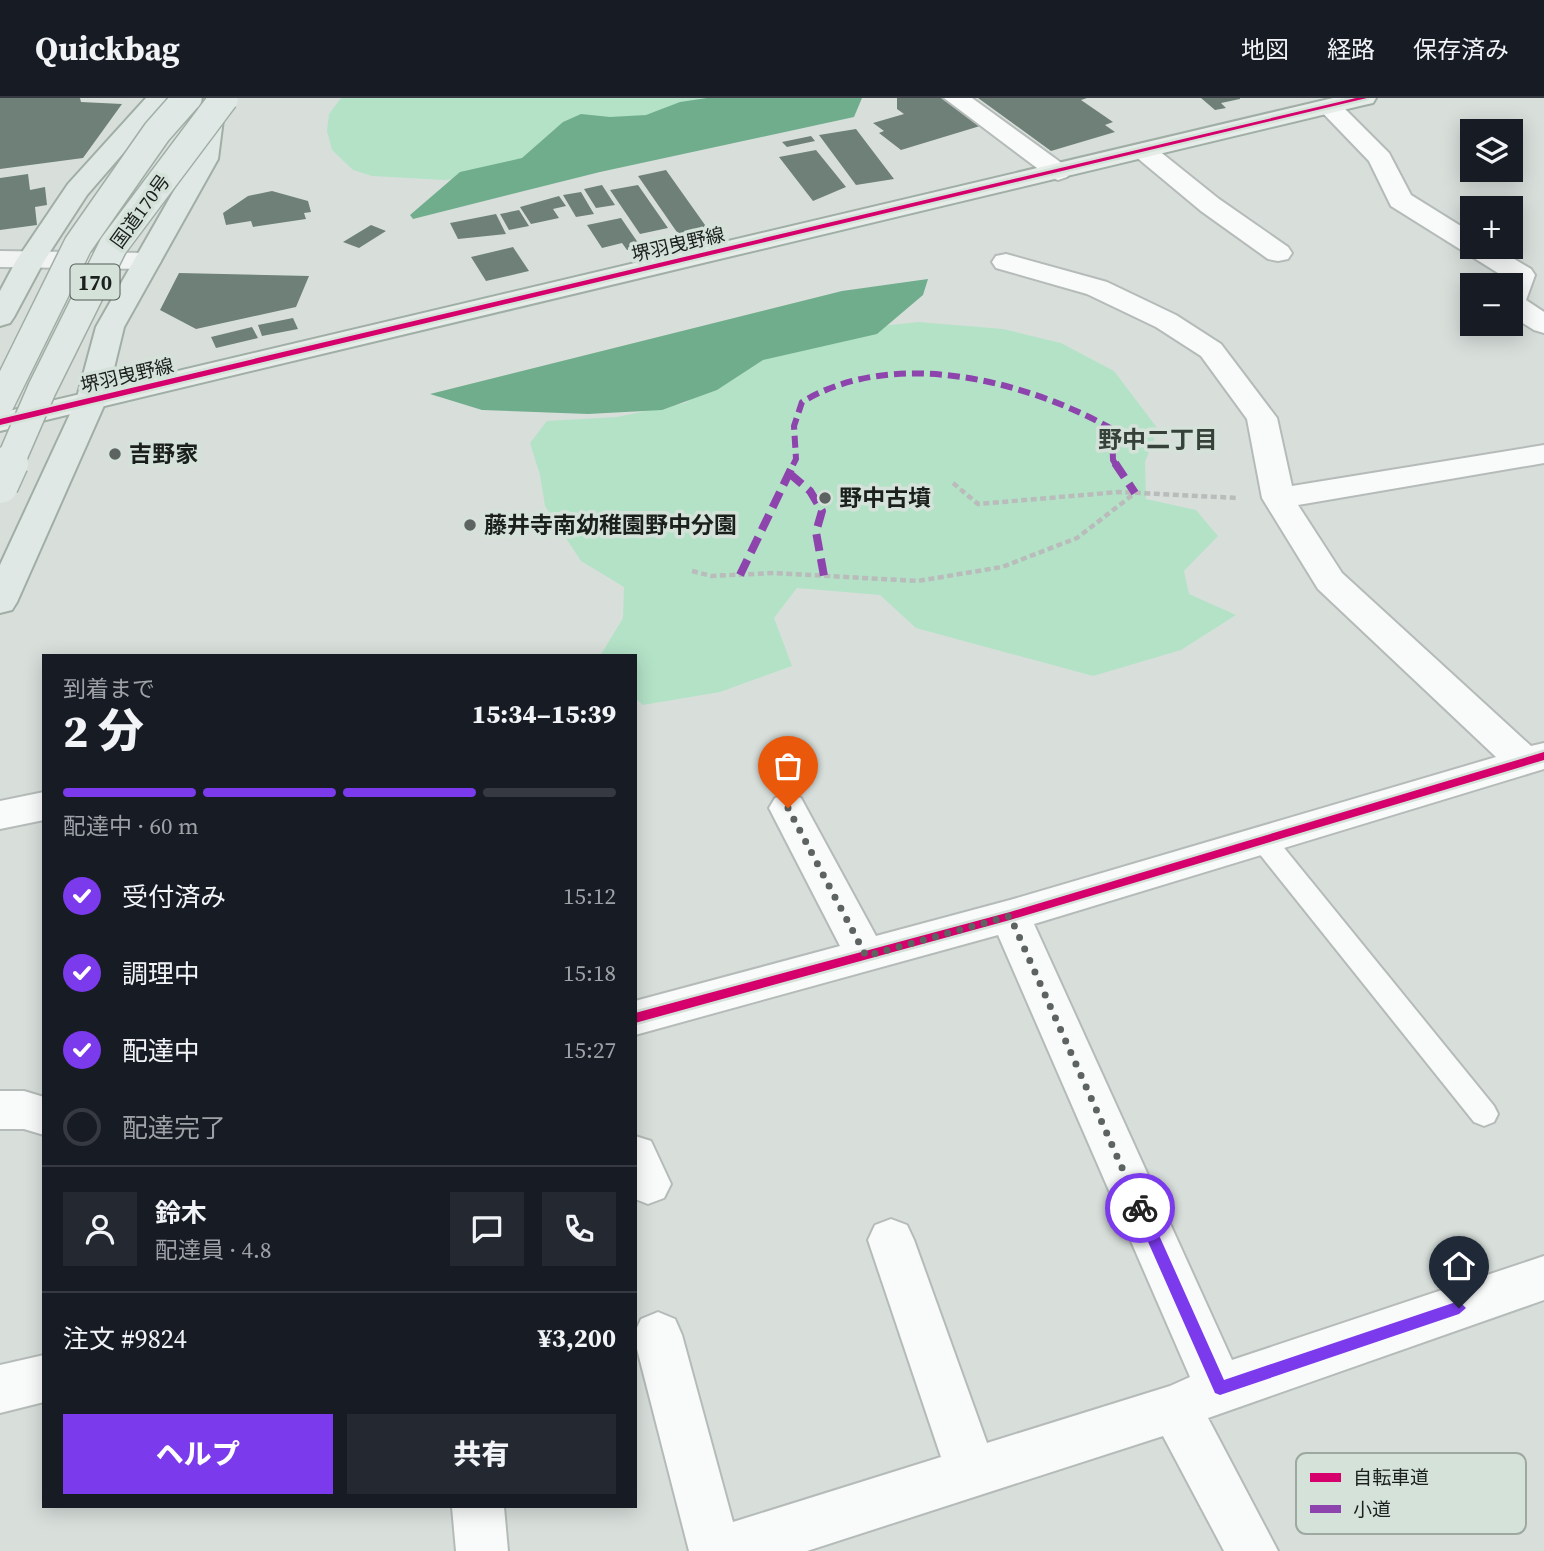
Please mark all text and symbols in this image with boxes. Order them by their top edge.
text: Quickbag [35,26,180,71]
text: 地図 [1241,33,1289,66]
text: 経路 [1327,33,1375,66]
text: 保存済み [1413,33,1509,66]
map controls [1460,119,1523,336]
button: layers [1460,119,1523,182]
street label: 国道170号 [104,169,176,253]
button: + [1460,196,1523,259]
street label: 堺羽曳野線 [629,221,727,267]
road number: 170 [70,264,119,300]
button: − [1460,273,1523,336]
street label: 堺羽曳野線 [78,352,176,398]
district label: 野中二丁目 [1098,423,1218,456]
place label: 吉野家 [129,438,198,470]
marker: 吉野家 [107,446,123,462]
place label: 野中古墳 [839,482,931,514]
marker: 野中古墳 [817,490,833,506]
place label: 藤井寺南幼稚園野中分園 [484,509,737,541]
marker: 藤井寺南幼稚園野中分園 [462,517,478,533]
text: 到着まで [63,673,155,705]
text: 15:34–15:39 [472,696,616,732]
text: 2 分 [63,699,144,762]
pin [758,736,818,808]
icon: bag [769,747,807,785]
text: 配達中 · 60 m [63,810,199,842]
icon: check [63,877,101,915]
text: 受付済み [122,879,226,915]
text: 15:12 [563,880,616,912]
icon: check [63,954,101,992]
text: 調理中 [122,956,200,992]
text: 15:18 [563,957,616,989]
icon: check [63,1031,101,1069]
text: 配達中 [122,1033,200,1069]
text: 15:27 [563,1034,616,1066]
text: 配達完了 [122,1110,226,1146]
courier [1105,1173,1175,1243]
icon: bike [1121,1189,1159,1227]
button: person [63,1192,137,1266]
button: chat [450,1192,524,1266]
button: phone [542,1192,616,1266]
text: 鈴木 [155,1195,207,1231]
text: 配達員 · 4.8 [155,1234,272,1266]
pin [1429,1236,1489,1308]
icon: home [1440,1247,1478,1285]
text: ¥3,200 [538,1320,616,1356]
text: 注文 #9824 [63,1321,187,1357]
button: ヘルプ [63,1414,333,1494]
button: 共有 [347,1414,616,1494]
legend [1296,1453,1526,1534]
text: 自転車道 [1353,1464,1429,1490]
text: 小道 [1353,1496,1391,1522]

